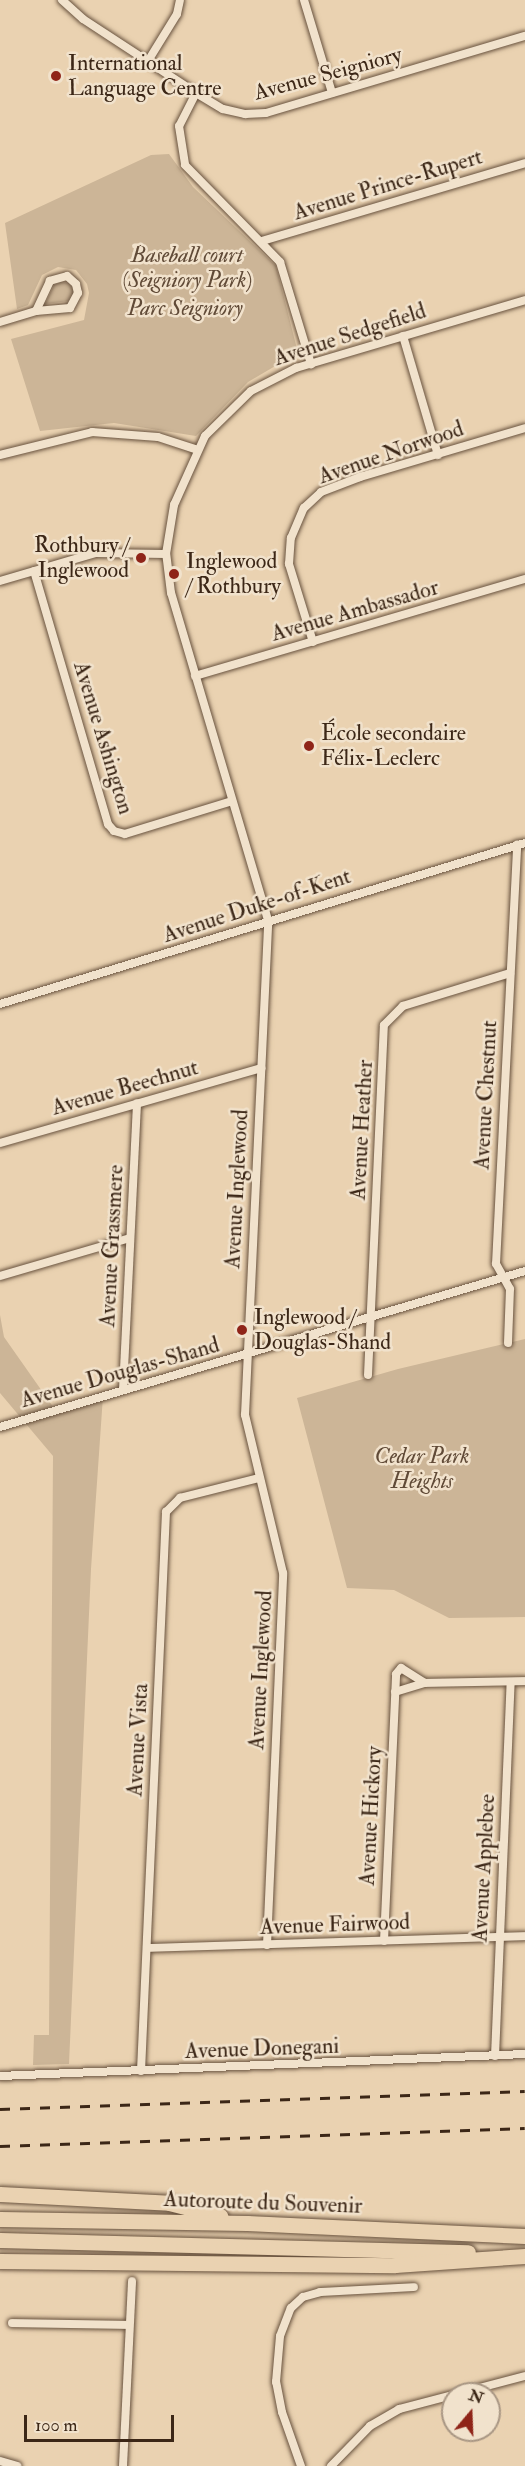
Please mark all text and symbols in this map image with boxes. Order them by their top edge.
street label: Avenue Seigniory [251,42,405,106]
place label: International Language Centre [68,50,221,101]
marker: International Language Centre [49,69,63,83]
street label: Avenue Prince-Rupert [290,144,486,226]
park label: Baseball court (Seigniory Park) [122,242,252,294]
park label: Parc Seigniory [127,296,243,322]
street label: Avenue Sedgefield [271,298,429,372]
street label: Avenue Norwood [315,416,467,490]
place label: Rothbury / Inglewood [34,532,129,584]
place label: Inglewood / Rothbury [186,548,281,600]
marker: Rothbury / Inglewood [134,551,148,565]
marker: Inglewood / Rothbury [167,567,181,581]
street label: Avenue Ambassador [268,574,442,648]
street label: Avenue Ashington [67,658,139,818]
place label: École secondaire Félix-Leclerc [321,720,466,772]
marker: École secondaire Félix-Leclerc [302,739,316,753]
street label: Avenue Duke-of-Kent [160,863,354,949]
street label: Avenue Chestnut [469,1020,503,1170]
street label: Avenue Beechnut [49,1054,201,1122]
street label: Avenue Heather [345,1059,379,1201]
street label: Avenue Inglewood [220,1109,254,1269]
street label: Avenue Grassmere [95,1164,129,1328]
place label: Inglewood / Douglas-Shand [254,1304,391,1356]
marker: Inglewood / Douglas-Shand [235,1323,249,1337]
street label: Avenue Douglas-Shand [18,1332,222,1414]
park label: Cedar Park Heights [375,1443,469,1494]
street label: Avenue Inglewood [244,1590,278,1750]
street label: Avenue Vista [122,1683,154,1797]
street label: Avenue Hickory [354,1746,388,1886]
street label: Avenue Applebee [467,1793,501,1943]
street label: Avenue Fairwood [260,1909,410,1941]
street label: Avenue Donegani [184,2033,340,2065]
street label: Autoroute du Souvenir [163,2186,363,2220]
north arrow [441,2382,501,2442]
text: N [466,2385,486,2409]
scale bar [27,2403,177,2441]
text: 100 m [35,2414,78,2437]

